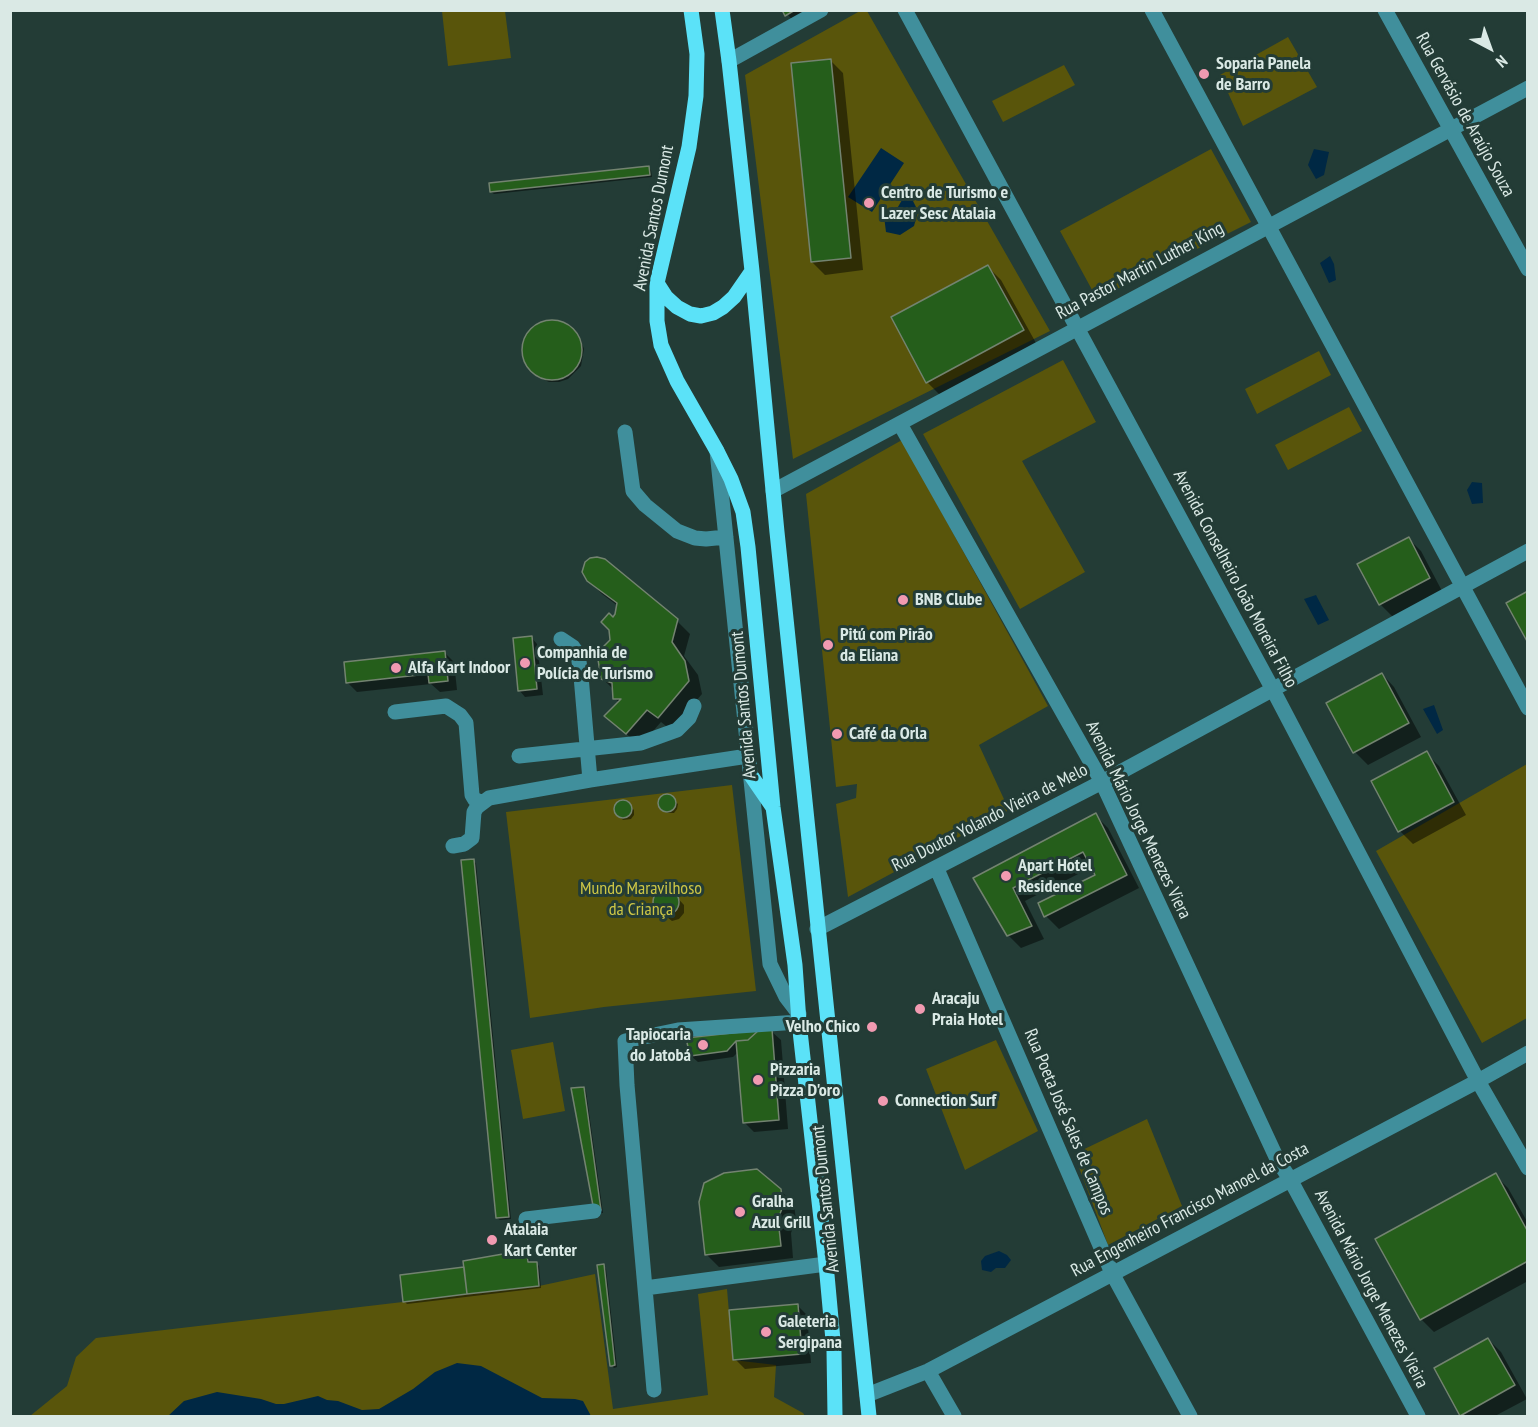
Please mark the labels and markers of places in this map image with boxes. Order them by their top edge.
place label: Soparia Panela de Barro [1216,53,1311,96]
marker: Soparia Panela de Barro [1197,67,1211,81]
place label: Centro de Turismo e Lazer Sesc Atalaia [881,182,1008,224]
marker: Centro de Turismo e Lazer Sesc Atalaia [862,196,876,210]
place label: BNB Clube [915,589,982,611]
marker: BNB Clube [896,593,910,607]
place label: Pitú com Pirão da Eliana [840,624,933,666]
marker: Pitú com Pirão da Eliana [821,638,835,652]
place label: Companhia de Polícia de Turismo [537,642,653,684]
marker: Companhia de Polícia de Turismo [518,656,532,670]
place label: Alfa Kart Indoor [408,657,510,679]
marker: Alfa Kart Indoor [389,661,403,675]
place label: Café da Orla [849,723,927,745]
marker: Café da Orla [830,727,844,741]
place label: Apart Hotel Residence [1018,855,1092,898]
marker: Apart Hotel Residence [999,869,1013,883]
place label: Aracaju Praia Hotel [932,988,1003,1030]
marker: Aracaju Praia Hotel [913,1002,927,1016]
place label: Velho Chico [786,1016,860,1038]
marker: Velho Chico [865,1020,879,1034]
place label: Tapiocaria do Jatobá [626,1024,691,1066]
marker: Tapiocaria do Jatobá [696,1038,710,1052]
place label: Pizzaria Pizza D'oro [770,1059,840,1102]
marker: Pizzaria Pizza D'oro [751,1073,765,1087]
place label: Connection Surf [895,1090,996,1112]
marker: Connection Surf [876,1094,890,1108]
place label: Gralha Azul Grill [752,1191,811,1234]
marker: Gralha Azul Grill [733,1205,747,1219]
place label: Atalaia Kart Center [504,1219,577,1262]
marker: Atalaia Kart Center [485,1233,499,1247]
place label: Galeteria Sergipana [778,1311,842,1354]
marker: Galeteria Sergipana [759,1325,773,1339]

